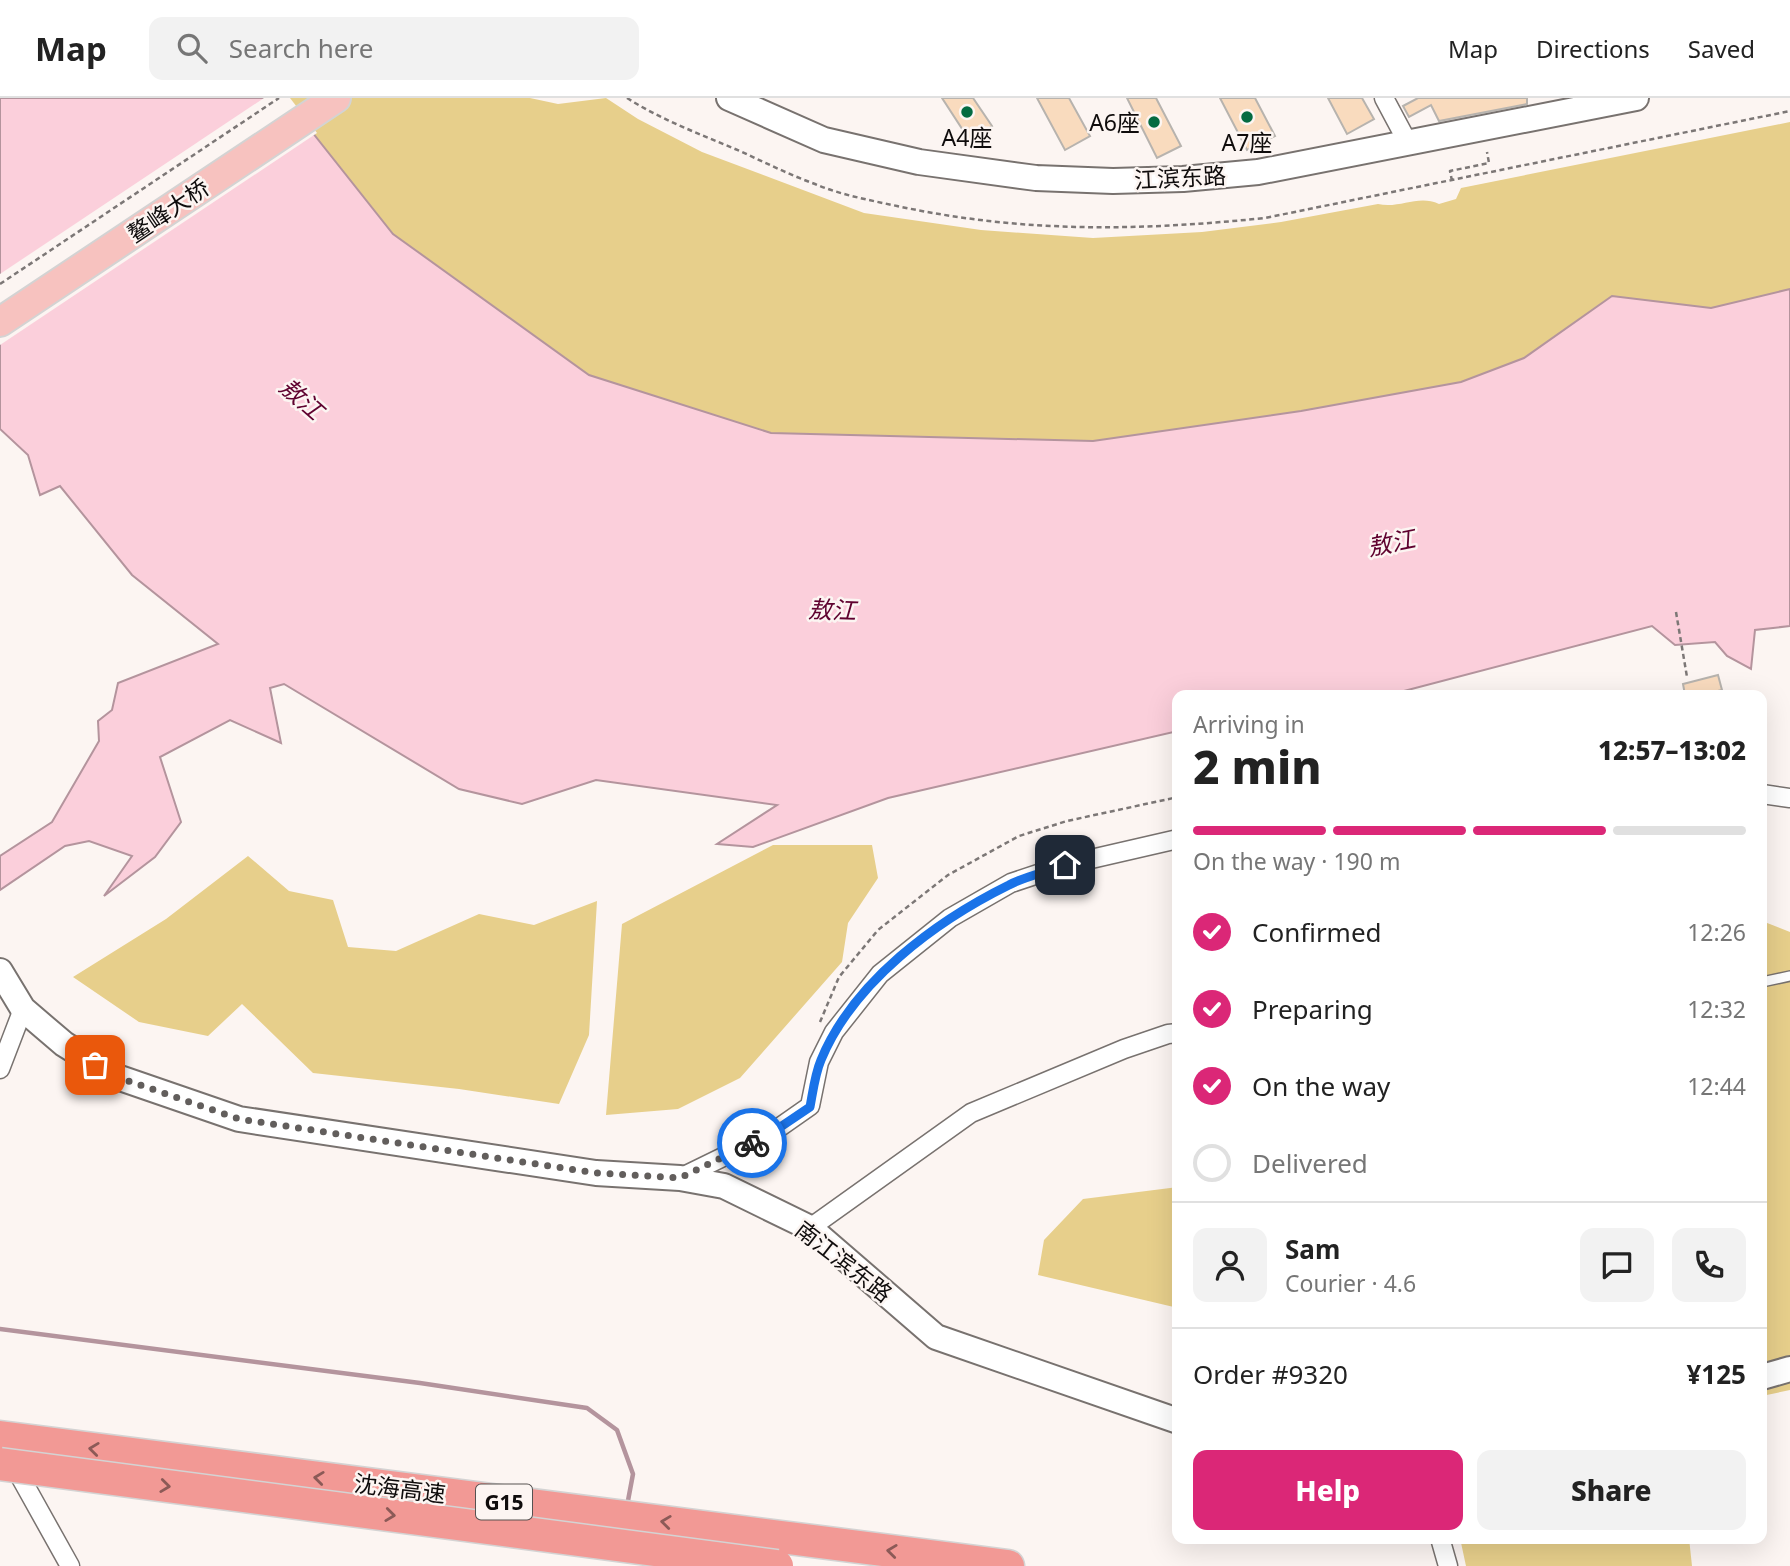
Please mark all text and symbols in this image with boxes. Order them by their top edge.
search box [149,17,639,80]
text: Map [35,26,107,71]
icon: search [173,29,211,67]
text: Search here [229,30,373,66]
text: Map [1448,32,1498,65]
text: Directions [1536,32,1650,65]
text: Saved [1688,32,1755,65]
marker: A4座 [959,104,975,120]
place label: A6座 [1089,106,1140,138]
marker: A7座 [1239,109,1255,125]
marker: A6座 [1146,114,1162,130]
place label: A4座 [942,121,992,153]
place label: A7座 [1222,126,1272,158]
street label: 江滨东路 [1133,159,1227,195]
street label: 鳌峰大桥 [121,171,215,249]
water label: 敖江 [273,370,333,428]
water label: 敖江 [1364,521,1421,563]
water label: 敖江 [807,592,860,626]
text: Arriving in [1193,708,1305,740]
text: 12:57–13:02 [1598,732,1746,768]
text: 2 min [1193,735,1322,797]
pin [1035,835,1095,895]
text: On the way · 190 m [1193,845,1400,877]
icon: home [1046,846,1084,884]
icon: check [1193,913,1231,951]
text: Confirmed [1252,914,1382,950]
text: 12:26 [1687,916,1746,948]
icon: check [1193,990,1231,1028]
text: Preparing [1252,991,1373,1027]
text: 12:32 [1687,993,1746,1025]
pin [65,1035,125,1095]
icon: bag [76,1046,114,1084]
icon: check [1193,1067,1231,1105]
text: On the way [1252,1068,1390,1104]
text: 12:44 [1687,1070,1746,1102]
courier [717,1108,787,1178]
icon: bike [733,1124,771,1162]
text: Delivered [1252,1145,1368,1181]
street label: 南江滨东路 [789,1213,899,1309]
button: person [1193,1228,1267,1302]
button: chat [1580,1228,1654,1302]
button: phone [1672,1228,1746,1302]
text: Sam [1285,1231,1340,1267]
text: Courier · 4.6 [1285,1267,1416,1299]
text: Order #9320 [1193,1356,1348,1392]
text: ¥125 [1687,1356,1746,1392]
one-way arrow [88,1442,99,1457]
button: Help [1193,1450,1463,1530]
button: Share [1477,1450,1746,1530]
street label: 沈海高速 [352,1467,448,1509]
one-way arrow [313,1471,325,1486]
one-way arrow [159,1478,171,1493]
road number: G15 [476,1484,532,1520]
one-way arrow [385,1508,396,1523]
one-way arrow [661,1515,672,1530]
one-way arrow [886,1544,898,1559]

